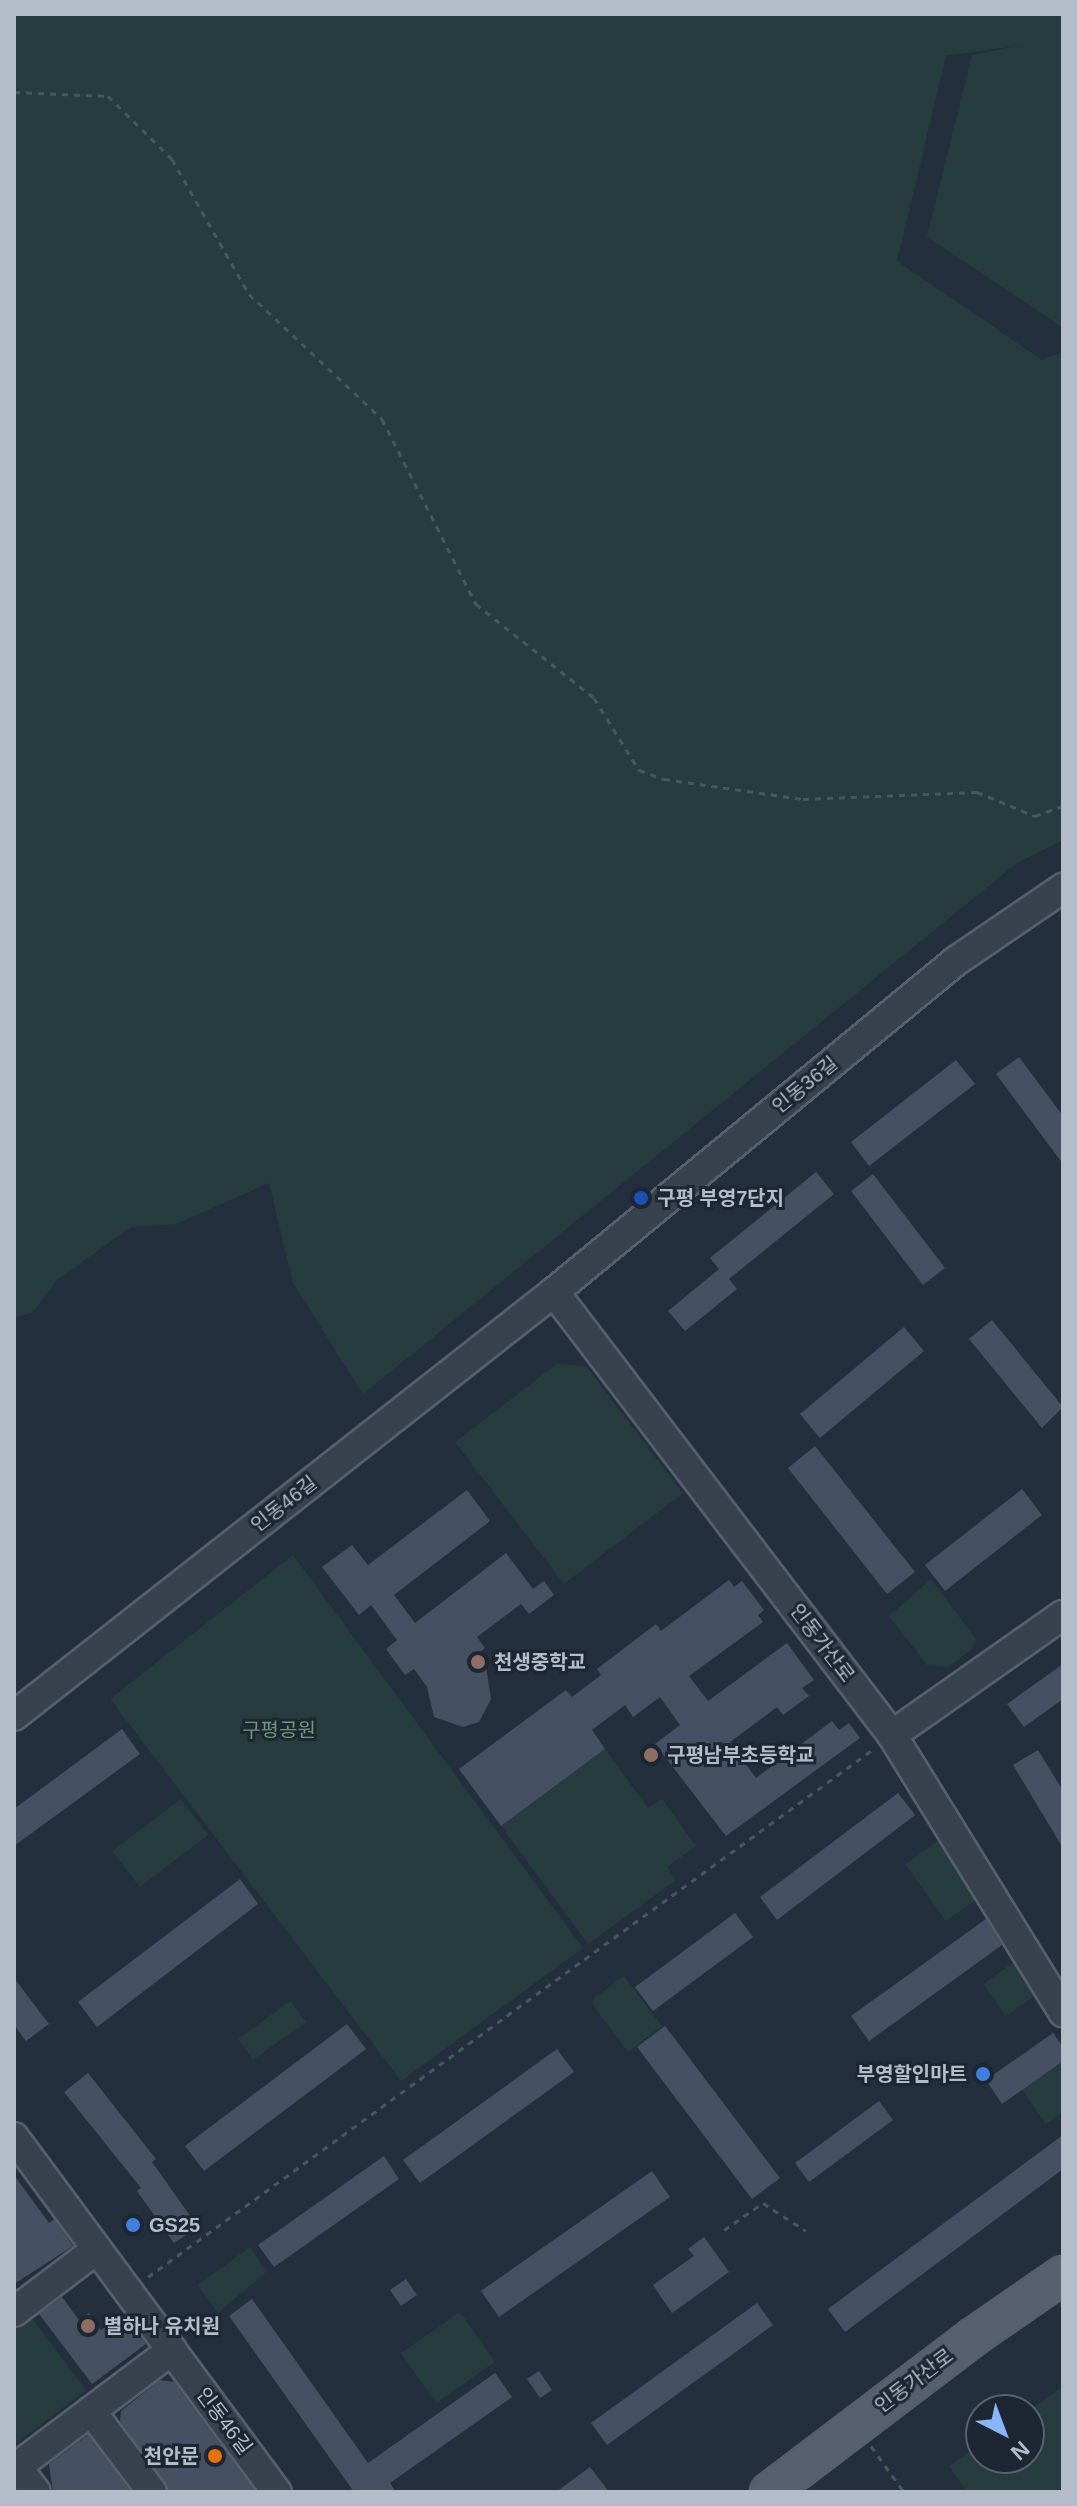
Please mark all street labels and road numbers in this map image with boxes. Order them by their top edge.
street label: 인동36길 [767,1051,843,1119]
street label: 인동46길 [246,1471,322,1537]
street label: 인동가산로 [785,1599,859,1687]
street label: 인동가산로 [870,2344,958,2418]
street label: 인동46길 [191,2383,257,2459]

